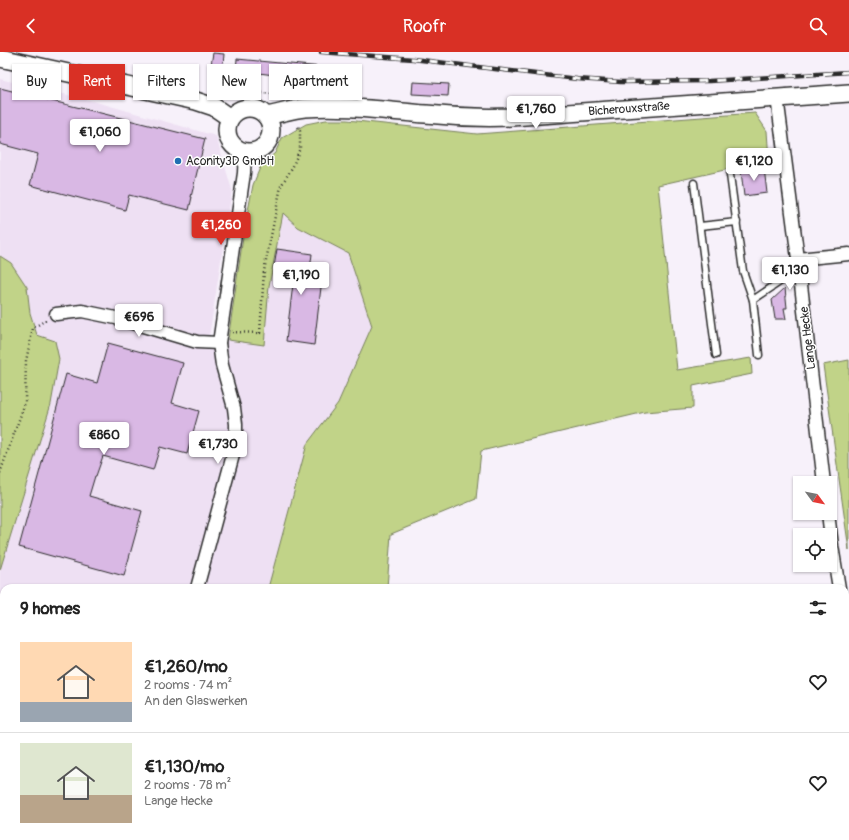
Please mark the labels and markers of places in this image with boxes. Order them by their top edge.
pin: €1,760 [503,96,569,130]
pin: €1,060 [67,119,133,153]
pin: €1,120 [721,148,787,182]
place label: Aconity3D GmbH [186,154,274,169]
marker: Aconity3D GmbH [173,156,183,166]
pin: €1,260 [188,212,254,246]
pin: €1,130 [757,257,823,291]
pin: €1,190 [268,262,334,296]
pin: €696 [115,304,163,338]
pin: €860 [80,422,128,456]
pin: €1,730 [185,431,251,465]

